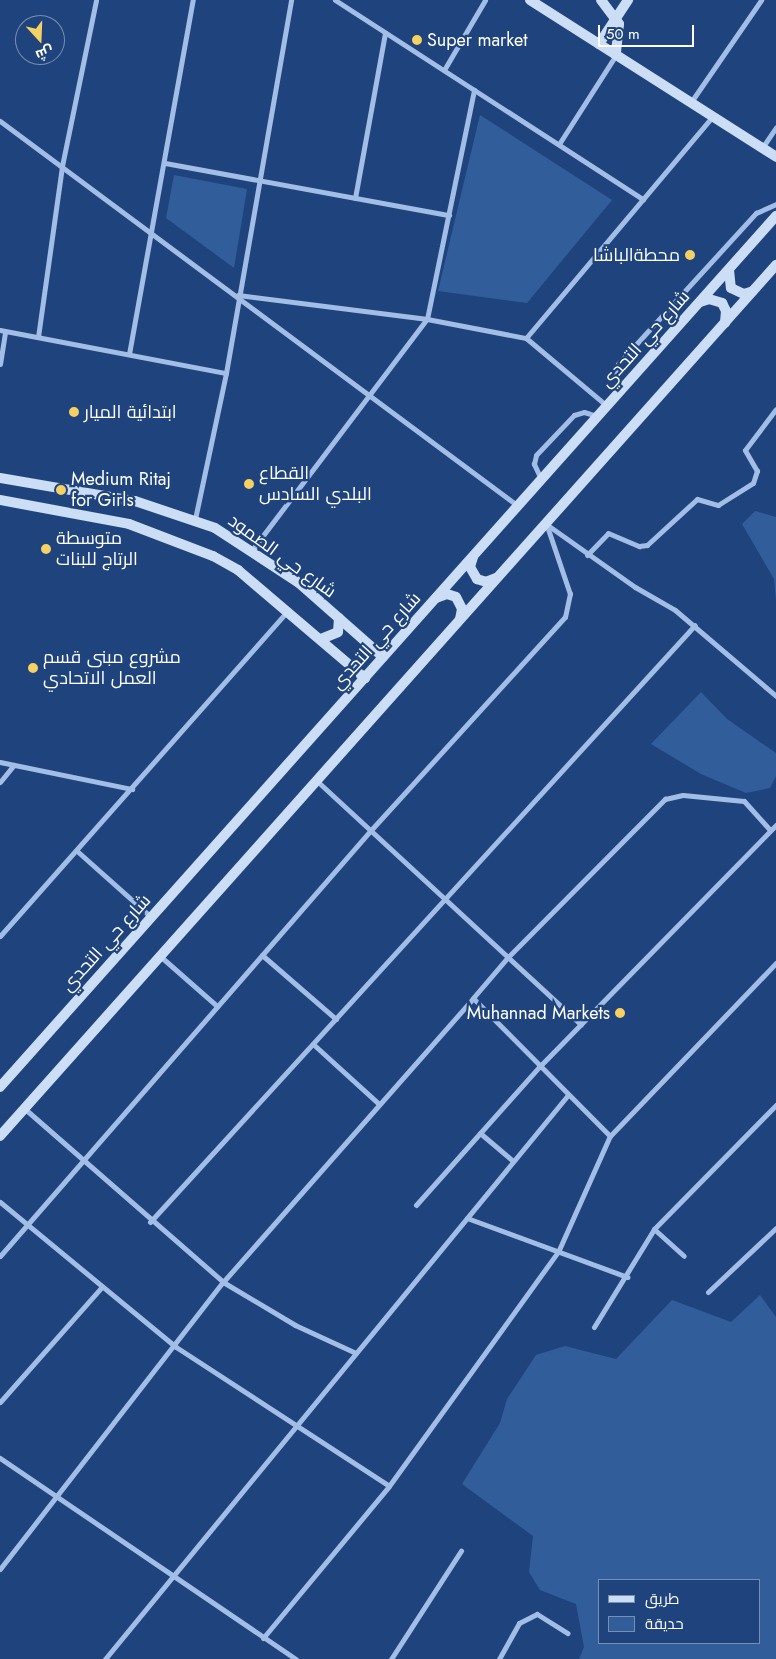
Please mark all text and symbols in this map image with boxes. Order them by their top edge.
north arrow [15,15,65,65]
scale bar [601,15,697,47]
text: 50 m [606,23,640,45]
place label: Super market [427,29,528,51]
marker: Super market [411,34,423,46]
text: ش [33,41,57,66]
place label: محطةالباشا [593,244,680,266]
marker: محطةالباشا [684,249,696,261]
street label: شارع حي التحدي [596,286,694,392]
place label: ابتدائية الميار [84,401,177,423]
marker: ابتدائية الميار [68,406,80,418]
place label: القطاع البلدي السادس [259,463,372,506]
place label: Medium Ritaj for Girls [71,469,171,512]
marker: القطاع البلدي السادس [243,478,255,490]
marker: Medium Ritaj for Girls [55,484,67,496]
street label: شارع حي الصمود [224,510,340,602]
place label: متوسطة الرتاج للبنات [56,528,138,570]
marker: متوسطة الرتاج للبنات [40,543,52,555]
street label: شارع حي التحدي [327,588,425,694]
place label: مشروع مبنى قسم العمل الاتحادي [43,647,181,690]
marker: مشروع مبنى قسم العمل الاتحادي [27,662,39,674]
street label: شارع حي التحدي [57,890,155,996]
place label: Muhannad Markets [467,1002,610,1024]
marker: Muhannad Markets [614,1007,626,1019]
legend [598,1579,761,1644]
text: طريق [645,1588,679,1610]
text: حديقة [645,1613,684,1635]

